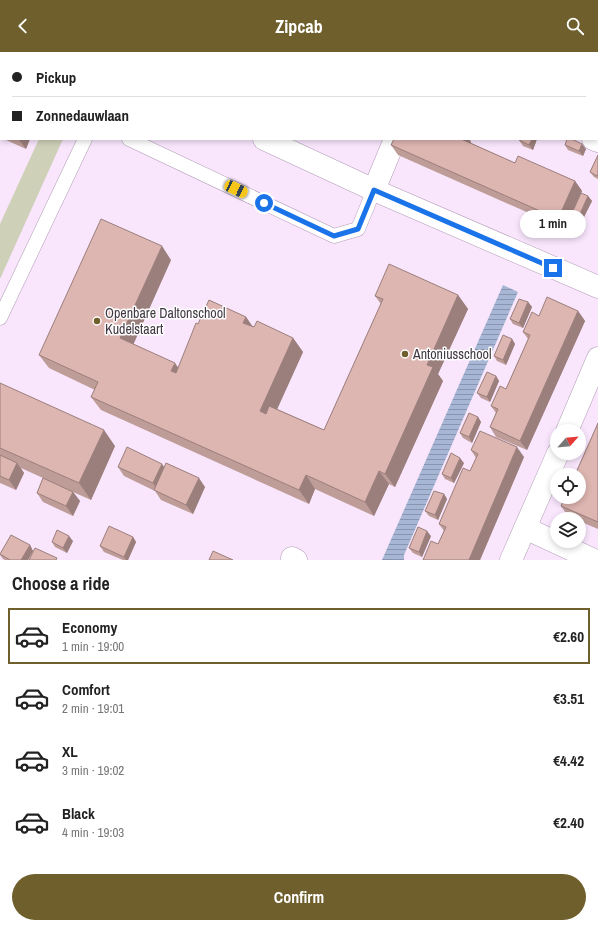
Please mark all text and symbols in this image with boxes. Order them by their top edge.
text: Zipcab [275,14,323,39]
icon: back [12,15,34,37]
icon: search [564,15,586,37]
text: Pickup [36,67,76,88]
text: Zonnedauwlaan [36,105,129,126]
car [223,178,249,200]
route start [255,194,273,212]
callout: 1 min [520,210,586,238]
text: 1 min [539,215,567,232]
route end [544,259,562,277]
place label: Openbare Daltonschool Kudelstaart [105,304,226,338]
marker: Openbare Daltonschool Kudelstaart [92,316,102,326]
place label: Antoniusschool [412,345,492,363]
marker: Antoniusschool [400,349,410,359]
north arrow [550,424,586,460]
map controls [550,424,586,548]
button: locate [550,468,586,504]
button: layers [550,512,586,548]
text: Choose a ride [12,571,110,596]
text: Economy [62,617,117,638]
icon: car [14,618,50,654]
text: €2.60 [553,626,584,647]
text: 1 min · 19:00 [62,638,124,655]
text: Comfort [62,679,110,700]
icon: car [14,680,50,716]
text: €3.51 [553,688,584,709]
text: 2 min · 19:01 [62,700,124,717]
text: XL [62,741,78,762]
icon: car [14,742,50,778]
text: €4.42 [553,750,584,771]
text: 3 min · 19:02 [62,762,124,779]
text: Black [62,803,95,824]
icon: car [14,804,50,840]
text: €2.40 [553,812,584,833]
text: 4 min · 19:03 [62,824,124,841]
button: Confirm [12,874,586,920]

